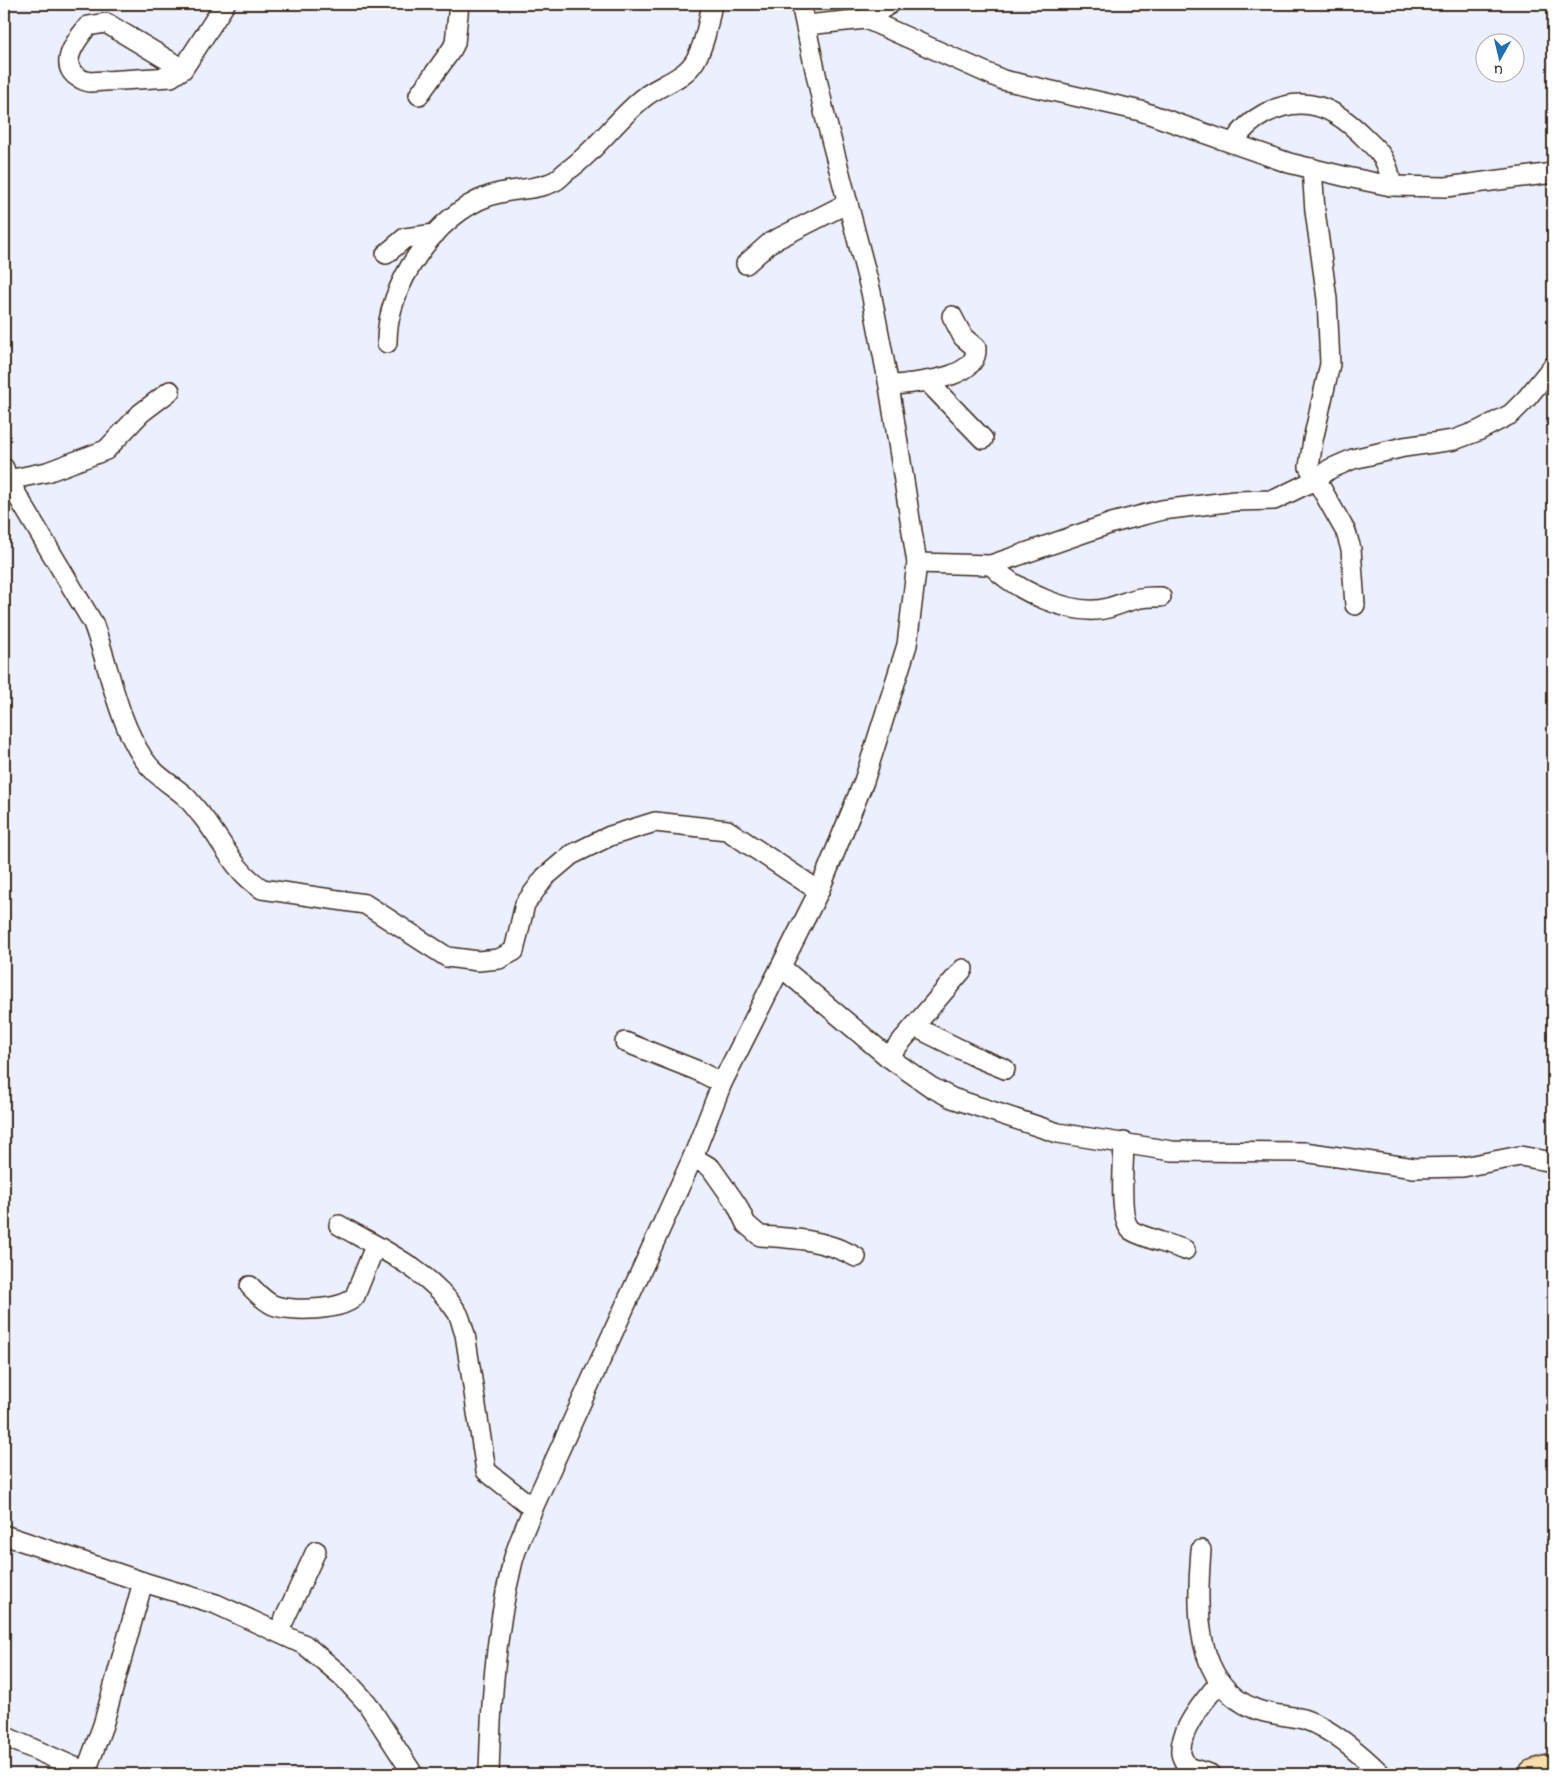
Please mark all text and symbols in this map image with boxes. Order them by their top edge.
north arrow [1474,32,1524,82]
text: U [1492,58,1504,80]

